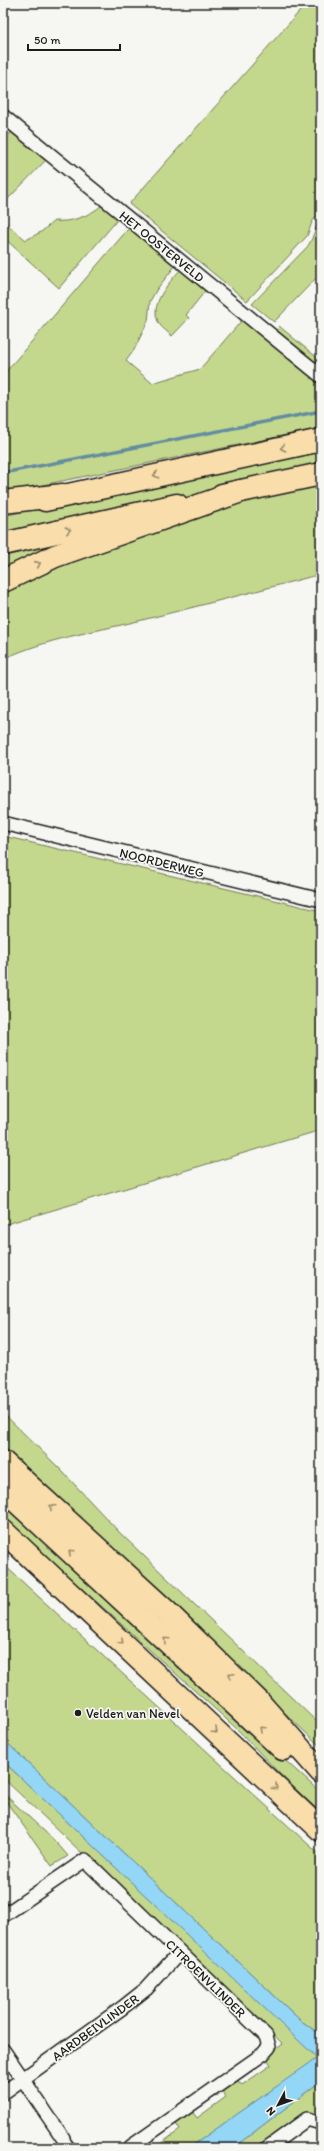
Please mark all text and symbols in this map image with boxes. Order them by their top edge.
scale bar [28,26,120,52]
text: 50 m [34,33,60,47]
street label: HET OOSTERVELD [116,208,207,285]
one-way arrow [280,444,286,452]
one-way arrow [153,471,159,479]
one-way arrow [65,526,72,534]
one-way arrow [34,560,41,568]
street label: NOORDERWEG [118,845,206,880]
one-way arrow [49,1505,56,1512]
one-way arrow [68,1549,76,1557]
one-way arrow [116,1637,123,1644]
one-way arrow [163,1638,171,1645]
one-way arrow [228,1672,236,1680]
place label: Velden van Nevel [86,1706,180,1721]
marker: Velden van Nevel [73,1708,83,1718]
one-way arrow [211,1726,218,1733]
one-way arrow [259,1726,266,1733]
one-way arrow [270,1782,278,1789]
street label: CITROENVLINDER [163,1936,249,2020]
street label: AARDBEIVLINDER [49,1991,142,2064]
north arrow [258,2085,298,2125]
text: N [263,2104,278,2118]

